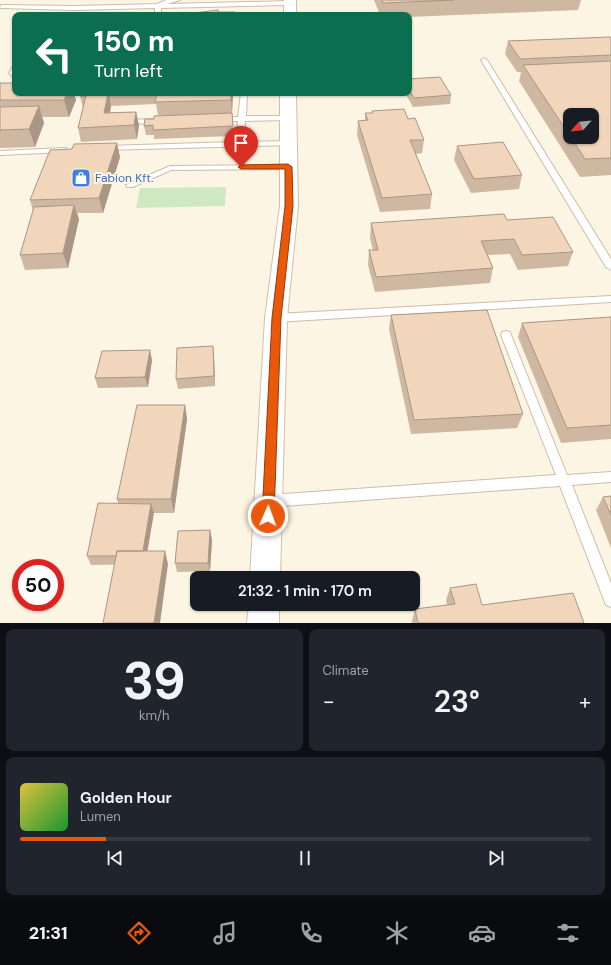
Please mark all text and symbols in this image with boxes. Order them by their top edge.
text: 150 m [94,23,174,60]
icon: left [28,28,80,80]
text: Turn left [94,59,163,83]
north arrow [563,108,599,144]
map controls [563,108,599,144]
pin [224,126,258,167]
icon: arrive [230,132,252,154]
shop icon: Fabion Kft. [70,167,92,189]
place label: Fabion Kft. [95,170,153,186]
position arrow [247,495,289,537]
speed limit sign: 50 [12,559,64,611]
text: 21:32 · 1 min · 170 m [238,581,372,601]
text: 39 [123,647,186,715]
text: Climate [323,662,369,679]
text: 23° [434,682,480,721]
text: − [323,687,335,716]
text: + [579,687,591,716]
text: km/h [139,707,170,724]
text: Golden Hour [80,788,172,808]
text: Lumen [80,808,121,825]
icon: previous [104,847,126,869]
icon: pause [294,847,316,869]
icon: next [485,847,507,869]
icon: directions [125,919,153,947]
icon: music [211,919,239,947]
icon: phone [297,919,325,947]
icon: climate [383,919,411,947]
icon: car [468,919,496,947]
icon: filters [554,919,582,947]
text: 21:31 [29,921,68,945]

